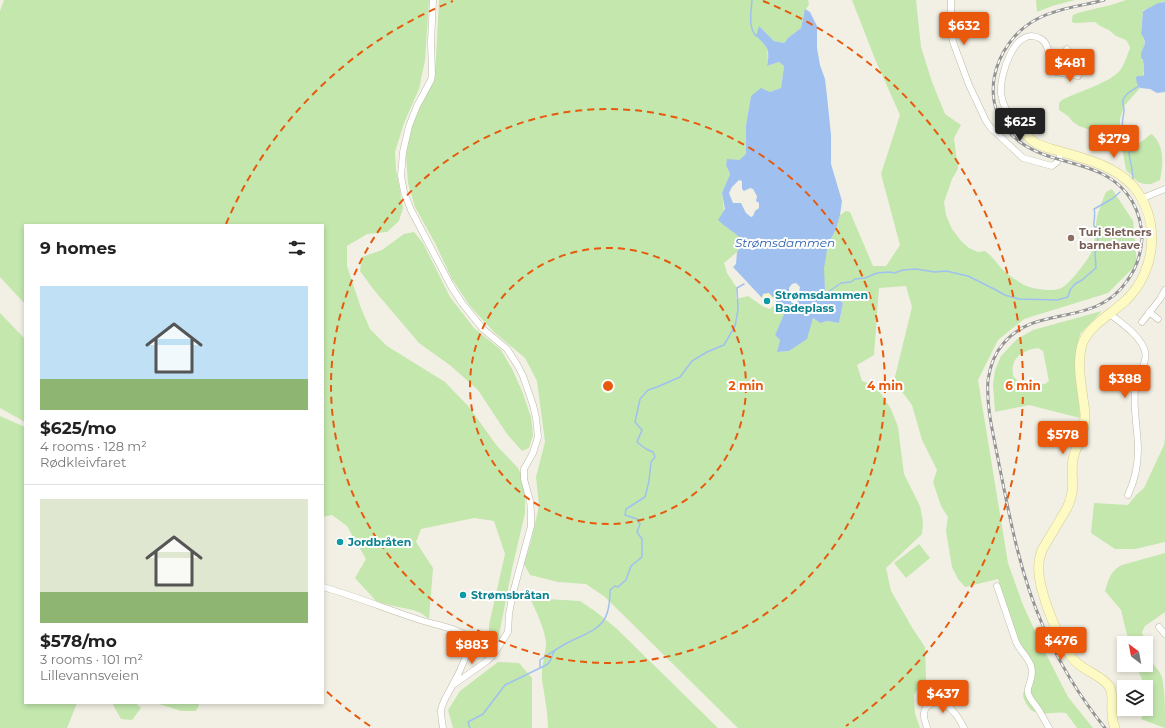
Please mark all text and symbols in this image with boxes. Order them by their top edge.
pin: $632 [940,12,988,46]
text: $632 [948,17,980,33]
pin: $481 [1046,49,1094,83]
text: $481 [1054,54,1086,70]
pin: $625 [996,108,1044,142]
text: $625 [1004,113,1036,129]
pin: $279 [1090,125,1138,159]
text: $279 [1098,130,1130,146]
place label: Turi Sletners barnehave [1079,225,1152,252]
marker: Turi Sletners barnehave [1066,233,1076,243]
water label: Strømsdammen [735,235,835,250]
icon: filters [286,237,308,259]
text: 9 homes [40,238,116,258]
place label: Strømsdammen Badeplass [775,288,868,315]
marker: Strømsdammen Badeplass [762,296,772,306]
icon: home [138,312,210,384]
pin: $388 [1101,365,1149,399]
text: $388 [1108,370,1142,386]
text: 2 min [729,378,763,393]
text: 4 min [867,378,903,393]
text: 6 min [1005,378,1041,393]
centre of rings [601,379,615,393]
text: $625/mo [40,418,116,438]
pin: $578 [1039,421,1087,455]
text: $578 [1047,426,1079,442]
text: 4 rooms · 128 m² [40,438,147,454]
text: Rødkleivfaret [40,454,126,470]
icon: home [138,525,210,597]
place label: Jordbråten [347,535,411,549]
marker: Jordbråten [335,537,345,547]
place label: Strømsbråtan [471,588,550,602]
marker: Strømsbråtan [458,590,468,600]
pin: $476 [1037,627,1085,661]
text: $578/mo [40,631,117,651]
pin: $883 [448,631,496,665]
text: $476 [1045,632,1077,648]
text: $883 [455,636,489,652]
north arrow [1117,636,1153,672]
map controls [1117,636,1153,716]
text: 3 rooms · 101 m² [40,651,143,667]
text: Lillevannsveien [40,667,139,683]
pin: $437 [919,680,967,714]
button: layers [1117,680,1153,716]
text: $437 [927,685,959,701]

